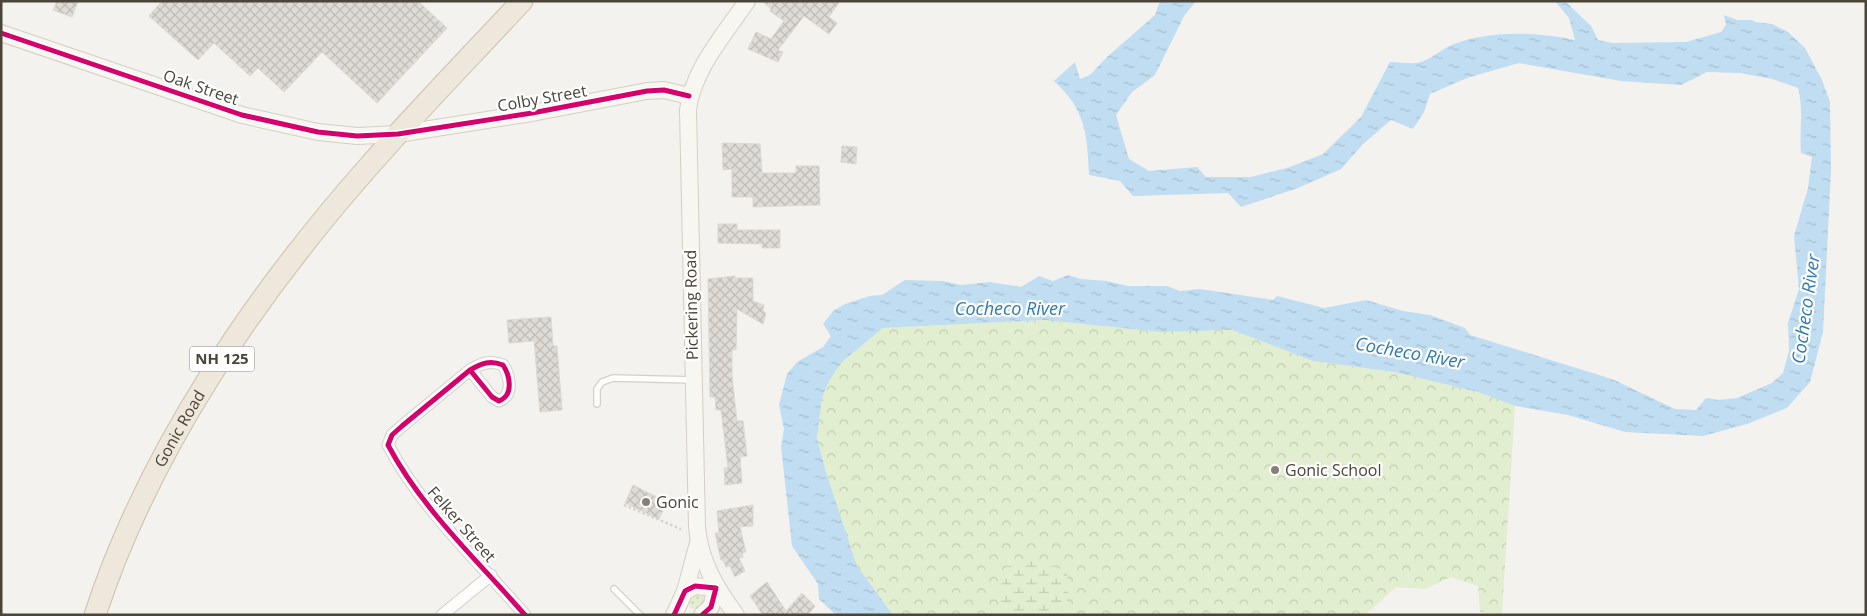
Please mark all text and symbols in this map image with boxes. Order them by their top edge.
street label: Oak Street [160,64,242,110]
street label: Colby Street [496,79,589,117]
street label: Pickering Road [679,250,703,360]
water label: Cocheco River [1785,252,1825,365]
water label: Cocheco River [955,296,1066,320]
water label: Cocheco River [1354,331,1467,374]
road number: NH 125 [190,346,254,372]
street label: Gonic Road [149,386,210,471]
place label: Gonic School [1285,459,1381,481]
marker: Gonic School [1269,464,1281,476]
street label: Felker Street [423,481,501,567]
place label: Gonic [656,491,699,513]
marker: Gonic [640,496,652,508]

